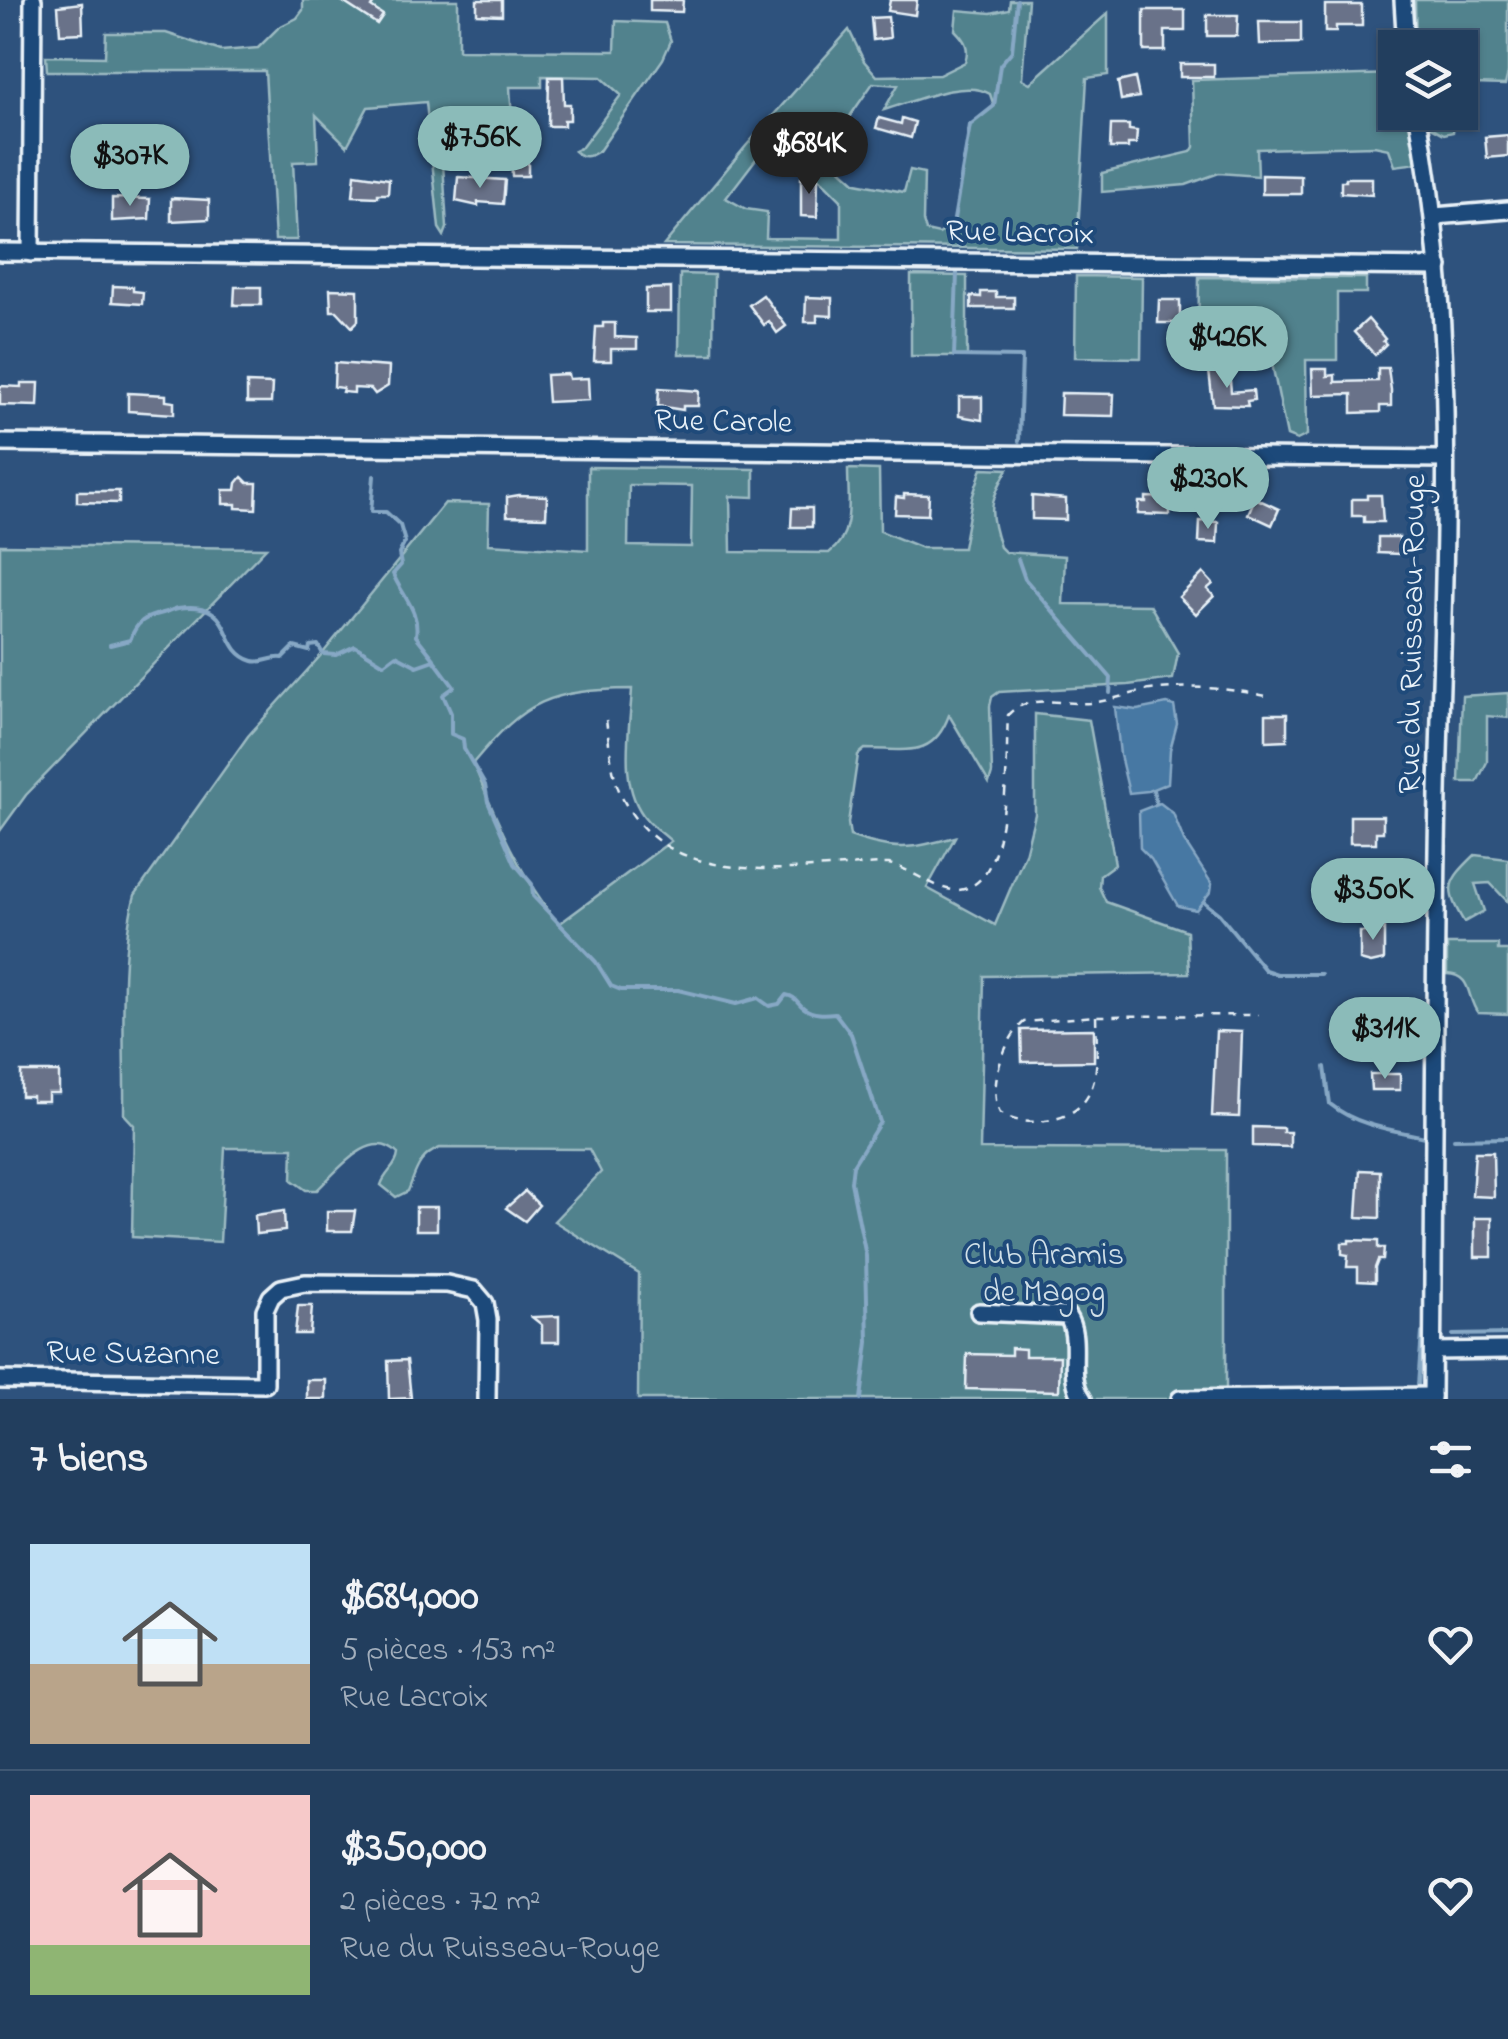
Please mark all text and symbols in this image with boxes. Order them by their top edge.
map controls [1378,30,1478,130]
button: layers [1378,30,1478,130]
pin: $756K [410,106,550,191]
pin: $684K [739,112,879,197]
text: $756K [440,115,520,162]
text: $684K [772,121,846,168]
pin: $307K [60,124,200,209]
text: $307K [92,133,168,180]
street label: Rue Lacroix [945,209,1095,259]
pin: $426K [1157,306,1297,391]
text: $426K [1188,315,1266,362]
street label: Rue Carole [653,398,793,448]
pin: $230K [1138,447,1278,532]
text: $230K [1169,456,1247,503]
street label: Rue du Ruisseau-Rouge [1388,473,1440,794]
pin: $350K [1303,858,1443,943]
text: $350K [1333,867,1413,914]
pin: $311K [1315,997,1455,1082]
text: $311K [1351,1006,1419,1053]
park label: Club Aramis de Magog [964,1233,1124,1317]
street label: Rue Suzanne [46,1330,221,1380]
text: 7 biens [30,1429,148,1490]
icon: filters [1423,1432,1478,1487]
text: $684,000 [340,1567,479,1628]
icon: home [110,1584,230,1704]
icon: heart [1423,1617,1478,1672]
text: 5 pièces · 153 m² [340,1628,556,1675]
text: Rue Lacroix [340,1675,488,1722]
text: $350,000 [340,1818,487,1879]
icon: home [110,1835,230,1955]
icon: heart [1423,1868,1478,1923]
text: 2 pièces · 72 m² [340,1879,540,1926]
text: Rue du Ruisseau-Rouge [340,1926,660,1973]

